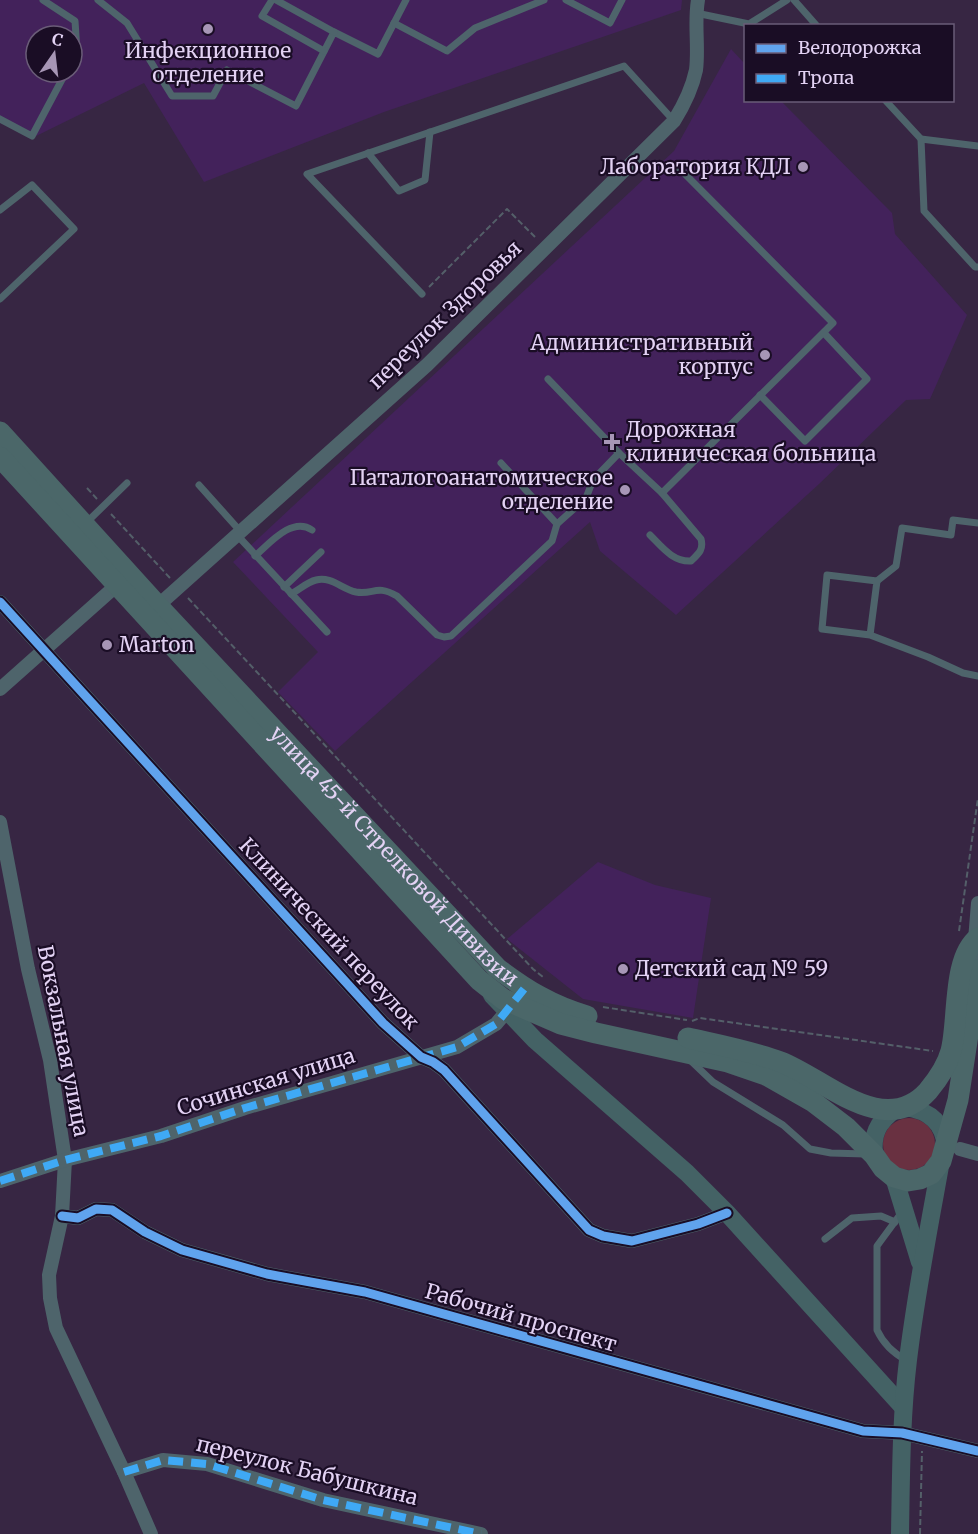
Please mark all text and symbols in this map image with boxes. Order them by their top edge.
marker: Инфекционное отделение [201,22,215,36]
north arrow [24,24,84,84]
legend [744,24,954,102]
text: С [50,28,65,50]
text: Велодорожка [798,36,922,59]
place label: Инфекционное отделение [125,37,291,88]
text: Тропа [798,66,854,89]
place label: Лаборатория КДЛ [600,153,791,180]
marker: Лаборатория КДЛ [796,160,810,174]
street label: переулок Здоровья [362,235,527,395]
place label: Административный корпус [529,329,753,380]
marker: Административный корпус [758,348,772,362]
place label: Дорожная клиническая больница [626,416,876,467]
marker: Дорожная клиническая больница [603,433,621,451]
place label: Паталогоанатомическое отделение [350,464,613,515]
marker: Паталогоанатомическое отделение [618,483,632,497]
place label: Marton [119,631,195,658]
marker: Marton [100,638,114,652]
street label: улица 45-й Стрелковой Дивизии [264,720,524,992]
street label: Клинический переулок [233,832,425,1035]
street label: Вокзальная улица [32,943,95,1139]
place label: Детский сад № 59 [635,955,828,982]
marker: Детский сад № 59 [616,962,630,976]
street label: Сочинская улица [174,1042,358,1121]
street label: Рабочий проспект [422,1277,620,1358]
street label: переулок Бабушкина [193,1430,421,1511]

